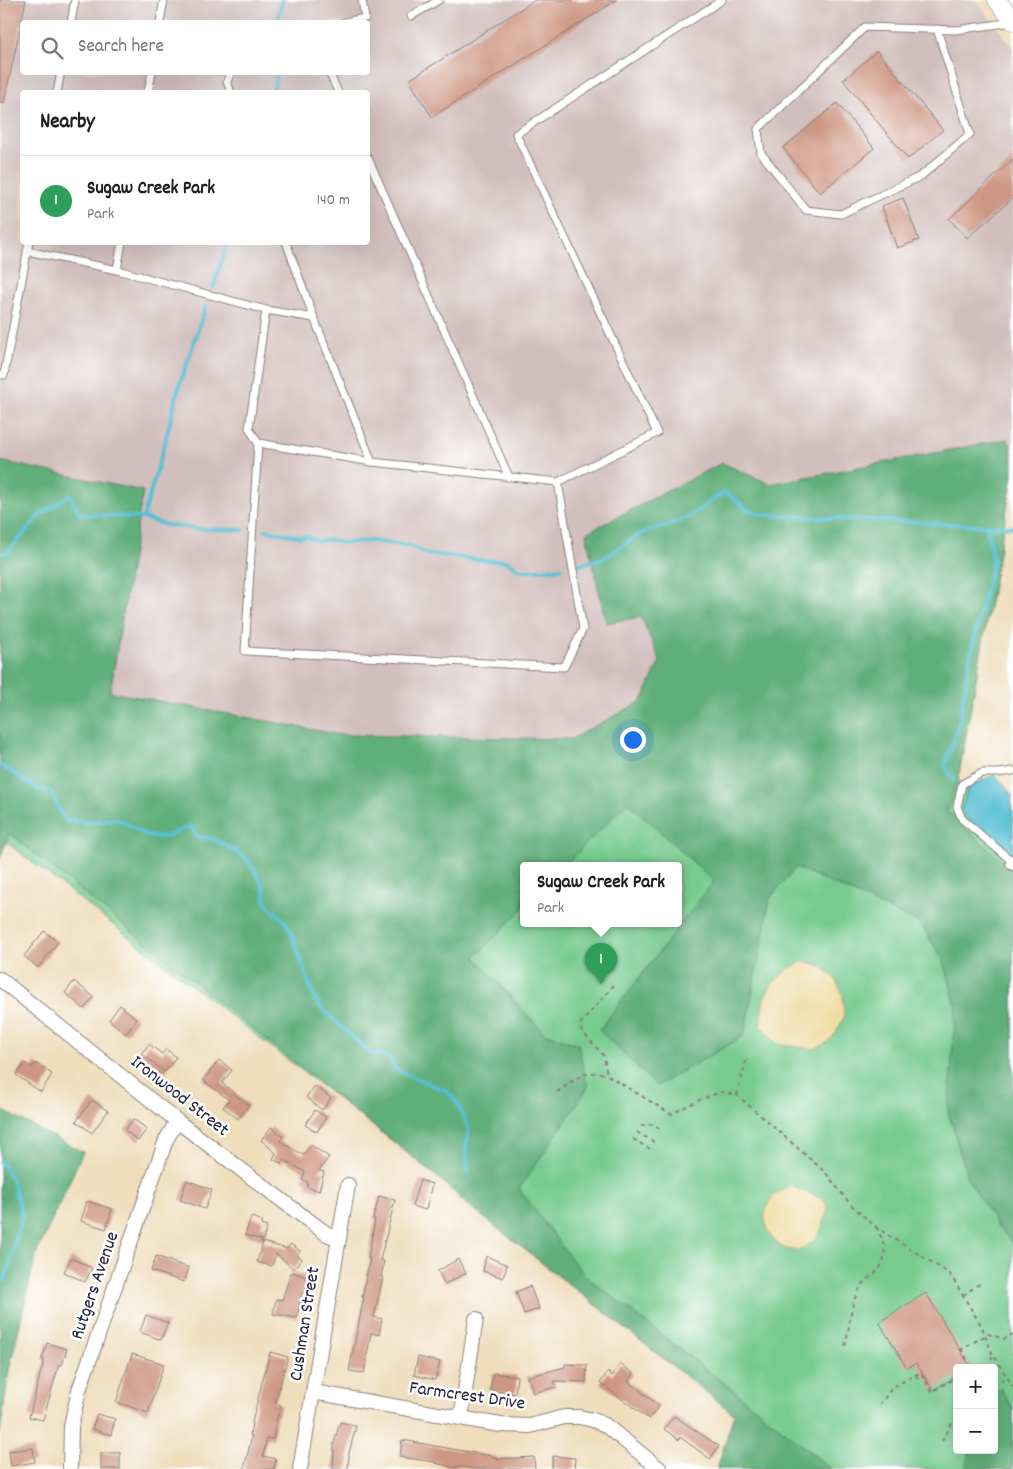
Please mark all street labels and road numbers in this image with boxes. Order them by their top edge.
street label: Ironwood Street [124,1050,234,1144]
street label: Rutgers Avenue [65,1228,127,1344]
street label: Cushman Street [284,1265,328,1383]
street label: Farmcrest Drive [407,1376,527,1418]

